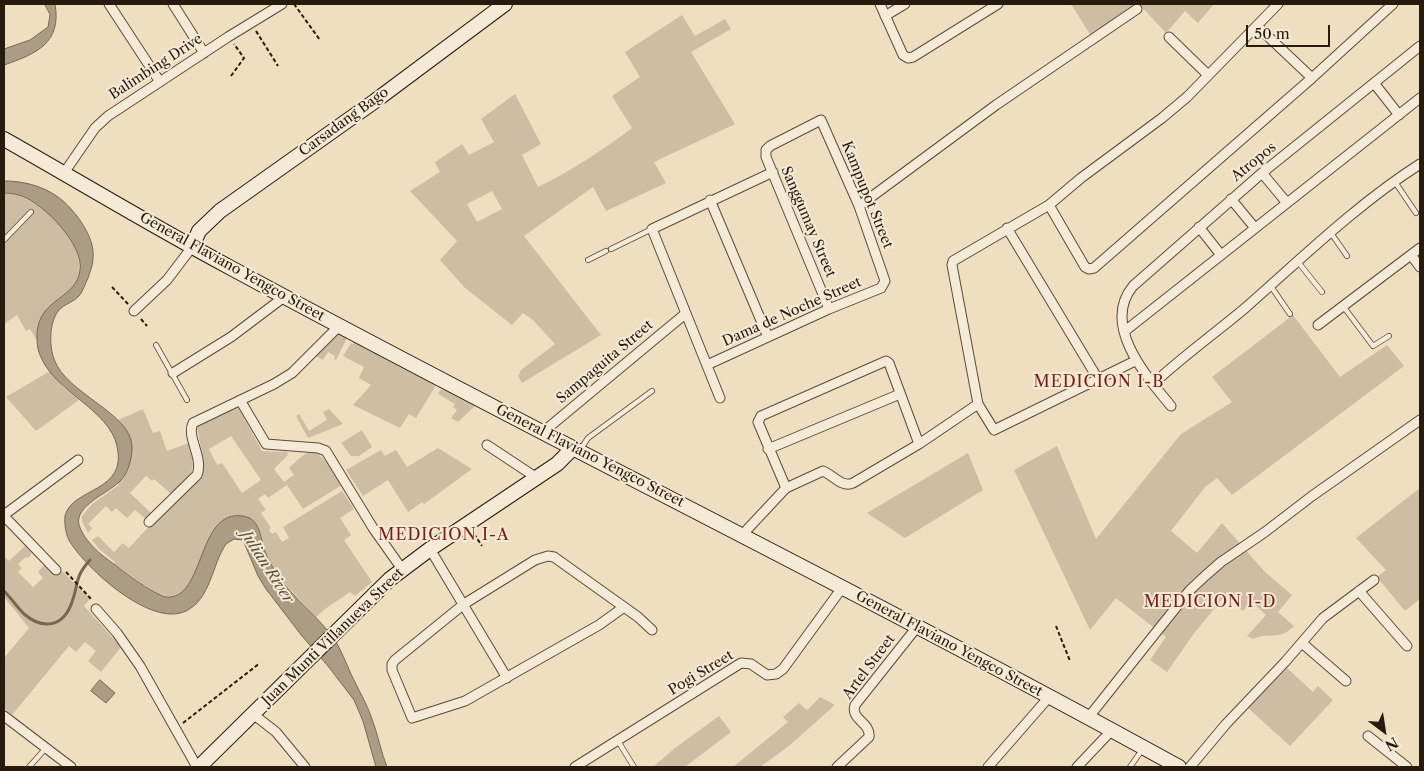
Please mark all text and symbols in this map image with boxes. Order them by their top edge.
scale bar [1249,15,1333,47]
text: 50 m [1254,24,1290,43]
street label: Balimbing Drive [106,31,206,103]
street label: Carsadang Bago [296,84,392,160]
street label: Kampupot Street [838,139,896,251]
street label: Atropos [1228,139,1280,185]
street label: Sanggumay Street [777,164,839,280]
street label: General Flaviano Yengco Street [137,209,327,325]
street label: Dama de Noche Street [720,274,864,350]
street label: Sampaguita Street [553,317,657,407]
district label: MEDICION I-B [1032,372,1166,392]
street label: General Flaviano Yengco Street [493,401,687,511]
district label: MEDICION I-A [377,525,511,545]
water label: Julian River [237,527,297,607]
street label: Juan Munti Villanueva Street [259,565,407,709]
street label: General Flaviano Yengco Street [853,588,1045,700]
district label: MEDICION I-D [1142,592,1278,612]
street label: Artel Street [839,631,899,703]
street label: Pogi Street [666,647,736,699]
north arrow [1359,706,1409,756]
text: N [1382,733,1402,755]

